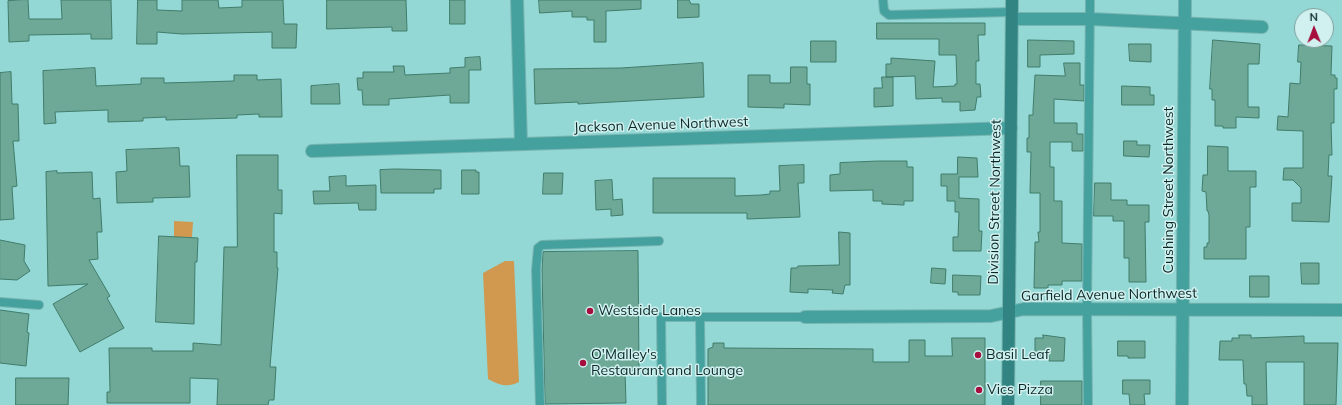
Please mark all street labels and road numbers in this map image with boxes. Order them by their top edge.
street label: Cushing Street Northwest [1161,106,1177,274]
street label: Jackson Avenue Northwest [573,114,749,136]
street label: Division Street Northwest [985,119,1005,285]
street label: Garfield Avenue Northwest [1021,285,1197,305]

